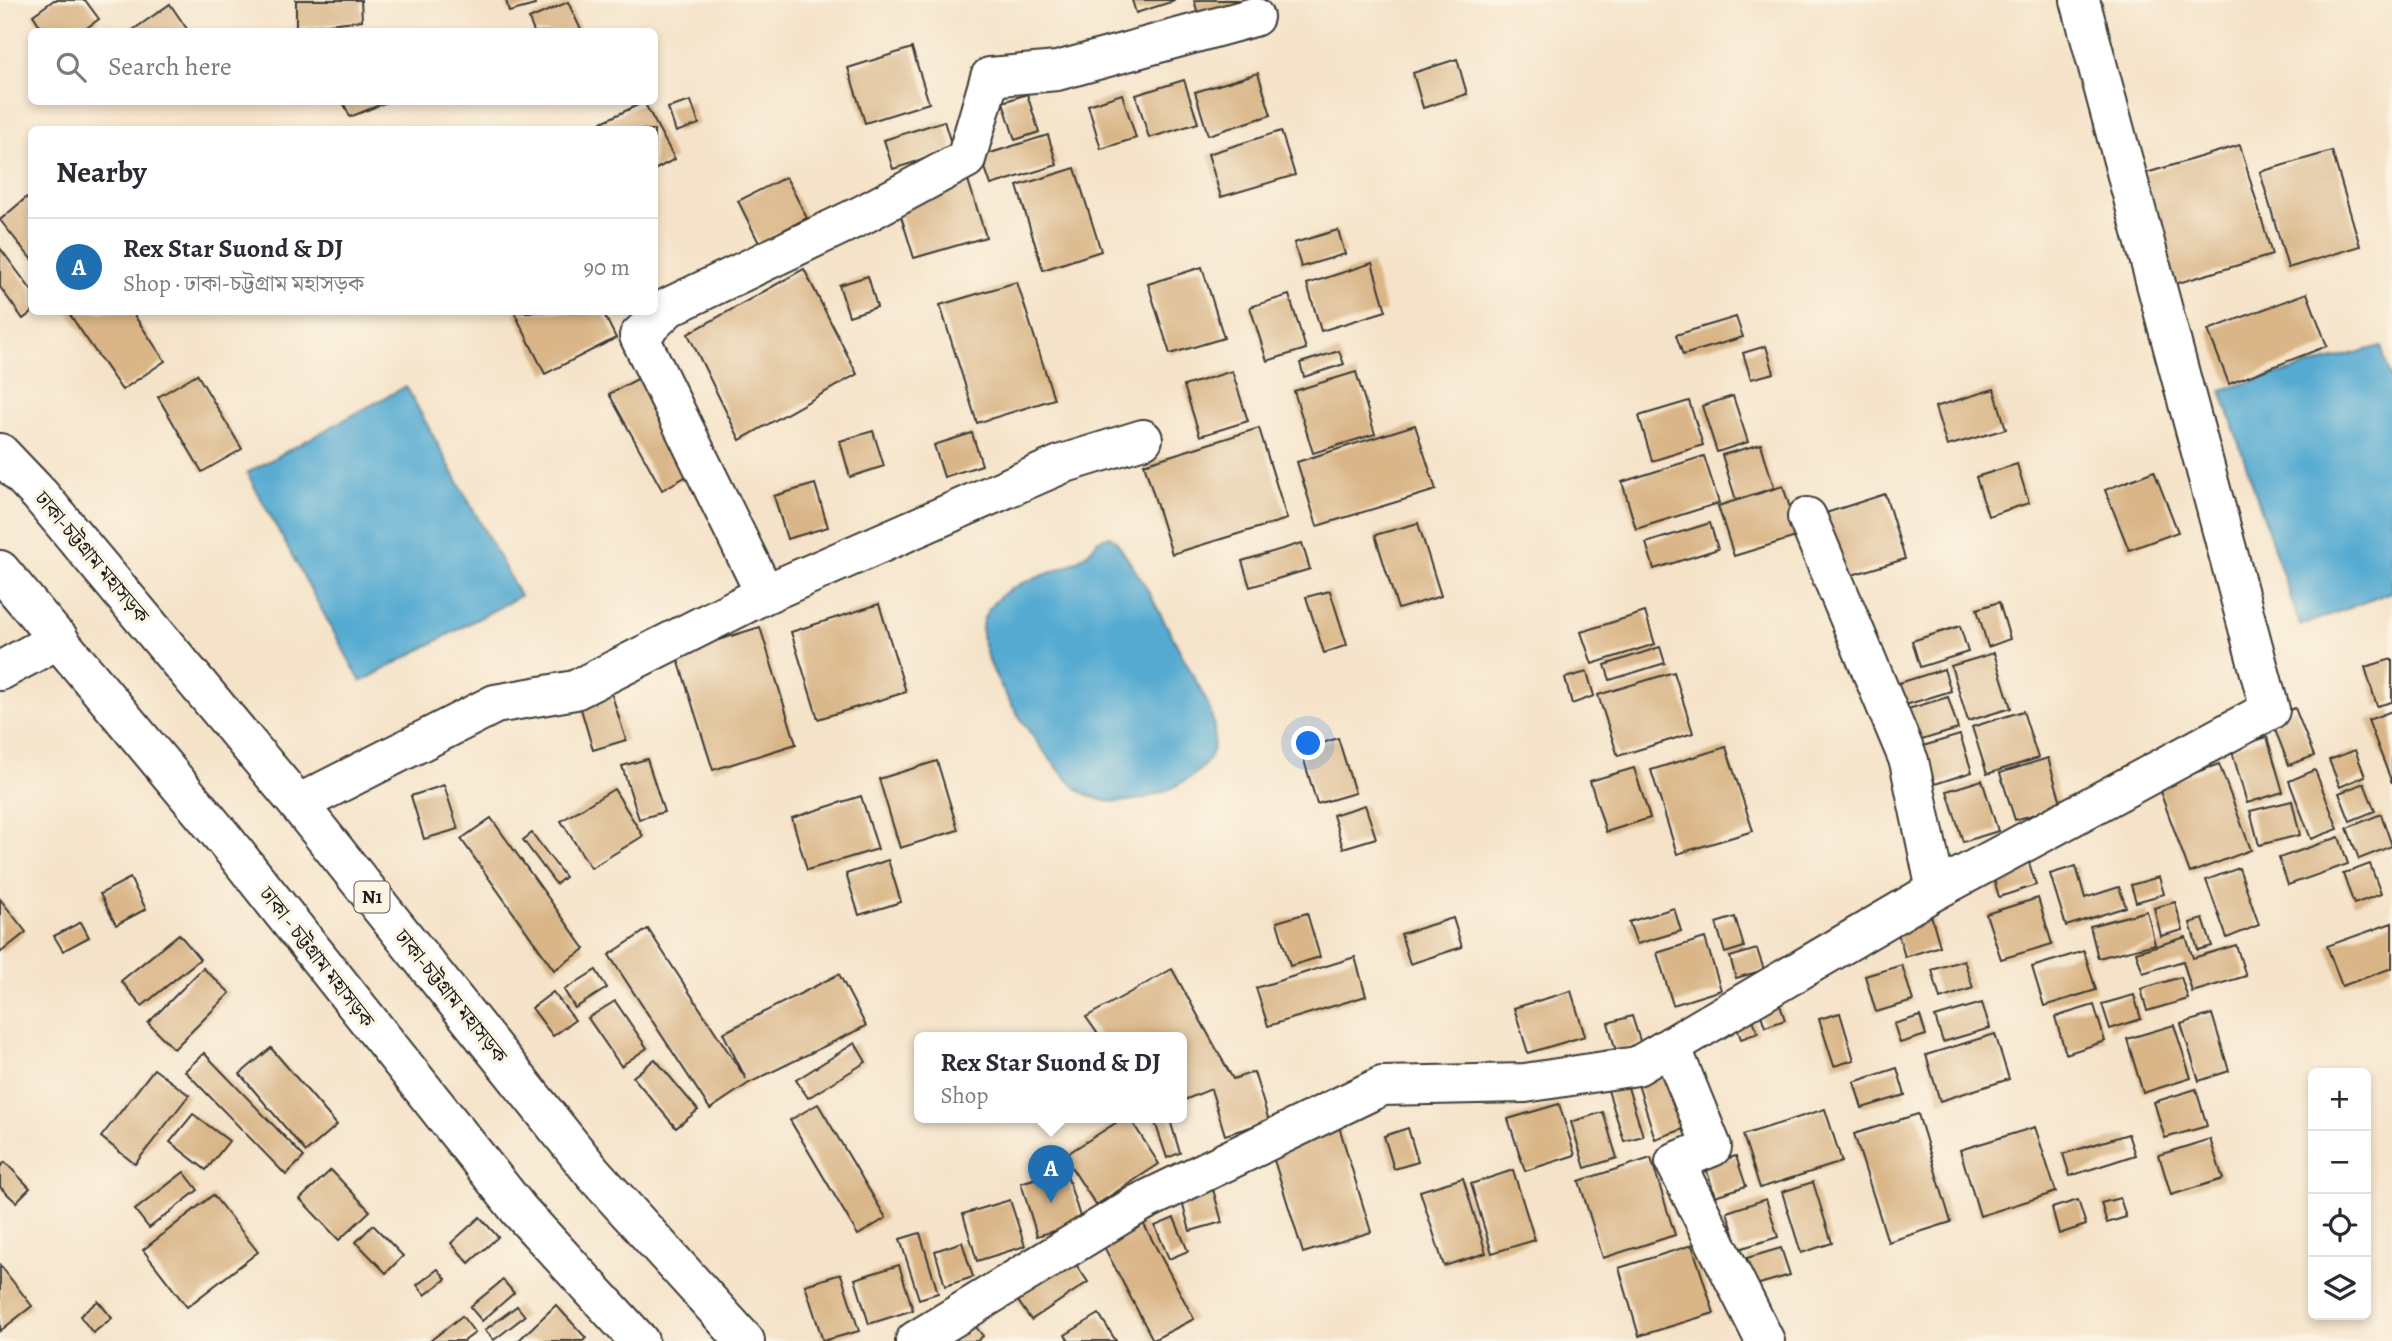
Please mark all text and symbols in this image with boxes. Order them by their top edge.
search box [28,28,658,105]
icon: search [52,48,90,86]
text: Search here [108,49,232,84]
text: Nearby [56,152,147,192]
text: Rex Star Suond & DJ [123,231,343,266]
text: A [72,252,86,283]
text: 90 m [584,252,630,283]
text: Shop · ঢাকা-চট্টগ্রাম মহাসড়ক [123,268,364,299]
street label: ঢাকা-চট্টগ্রাম মহাসড়ক [28,484,156,630]
your location [1291,726,1325,760]
street label: ঢাকা - চট্টগ্রাম মহাসড়ক [253,880,382,1034]
road number: N1 [354,882,390,912]
street label: ঢাকা-চট্টগ্রাম মহাসড়ক [388,923,514,1070]
popup [914,1032,1187,1123]
text: Rex Star Suond & DJ [940,1045,1161,1080]
map controls [2308,1068,2371,1320]
button: + [2308,1068,2371,1131]
text: Shop [940,1080,988,1111]
button: − [2308,1131,2371,1194]
pin: A [1028,1145,1074,1203]
button: locate [2308,1194,2371,1257]
button: layers [2308,1257,2371,1320]

